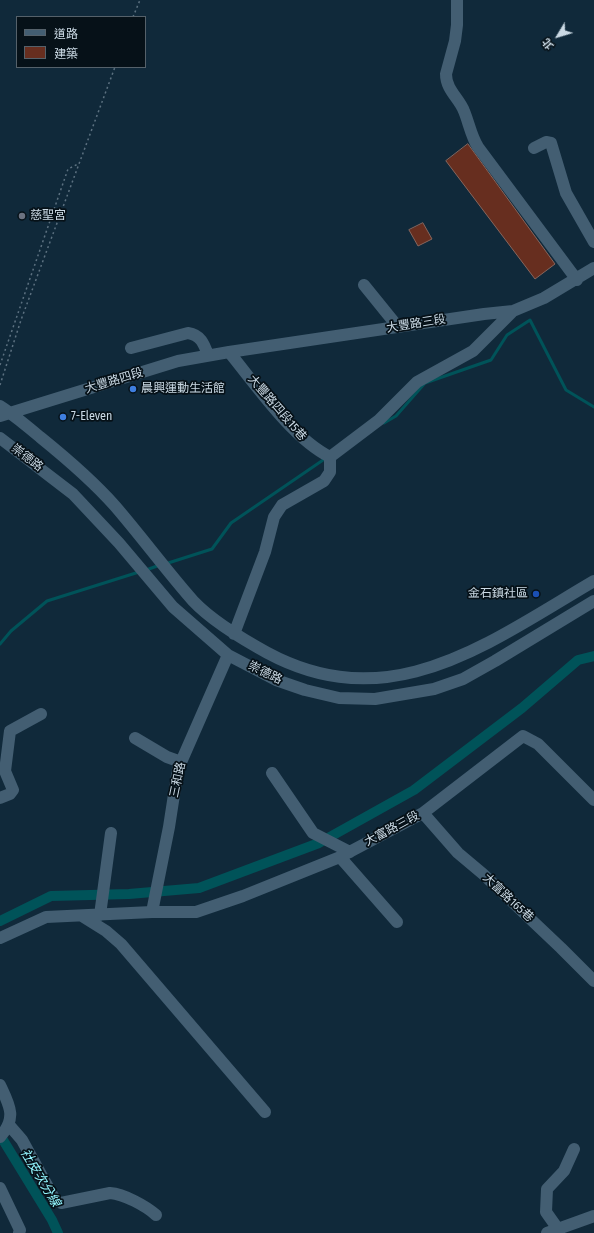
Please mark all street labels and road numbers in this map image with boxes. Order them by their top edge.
street label: 大豐路三段 [385,312,447,336]
street label: 大豐路四段 [83,365,145,397]
street label: 大豐路四段15巷 [245,372,309,444]
street label: 崇德路 [8,441,46,475]
street label: 崇德路 [246,659,284,687]
street label: 三和路 [167,761,189,799]
street label: 大富路三段 [362,809,422,849]
street label: 大富路165巷 [480,871,536,925]

